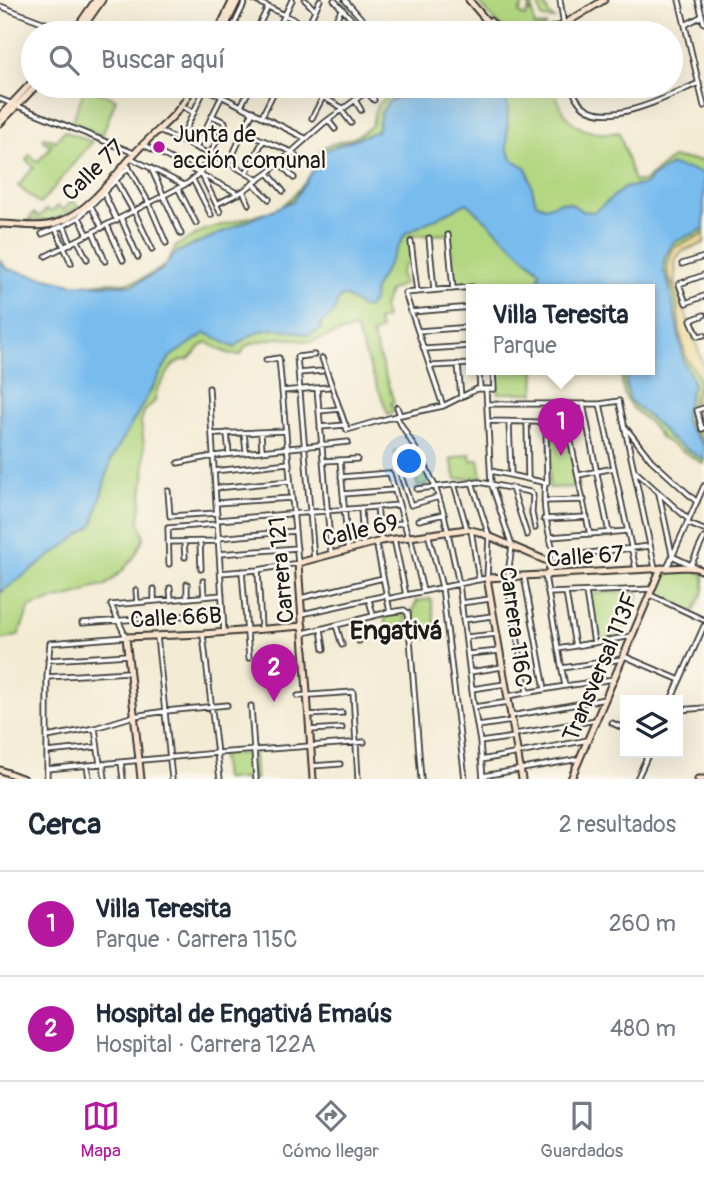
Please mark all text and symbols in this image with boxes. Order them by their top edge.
search box [21,21,683,98]
icon: search [45,41,83,79]
text: Buscar aquí [101,44,225,76]
place label: Junta de acción comunal [173,120,326,175]
street label: Calle 77 [56,133,131,207]
marker: Junta de acción comunal [151,139,167,155]
popup [466,284,655,375]
text: Villa Teresita [492,299,629,331]
text: Parque [492,331,557,360]
pin: 1 [538,398,584,456]
your location [392,444,426,478]
street label: Calle 69 [319,508,401,553]
street label: Carrera 121 [262,515,301,624]
street label: Calle 67 [545,539,625,574]
street label: Carrera 116C [493,565,538,689]
street label: Transversal 113F [556,588,645,746]
street label: Calle 66B [129,601,223,634]
district label: Engativá [350,615,442,647]
pin: 2 [251,644,297,702]
map controls [620,695,683,758]
button: layers [620,695,683,758]
text: Cerca [28,806,101,843]
text: 2 resultados [559,810,676,839]
text: Villa Teresita [95,893,231,925]
text: 1 [47,909,56,938]
text: 260 m [609,909,676,938]
text: Parque · Carrera 115C [95,925,298,954]
text: Hospital de Engativá Emaús [95,998,392,1030]
text: 2 [45,1014,57,1043]
text: 480 m [610,1014,676,1043]
text: Hospital · Carrera 122A [95,1030,316,1059]
tab: Mapa [81,1097,121,1163]
tab: Cómo llegar [282,1097,379,1163]
tab: Guardados [540,1097,623,1163]

